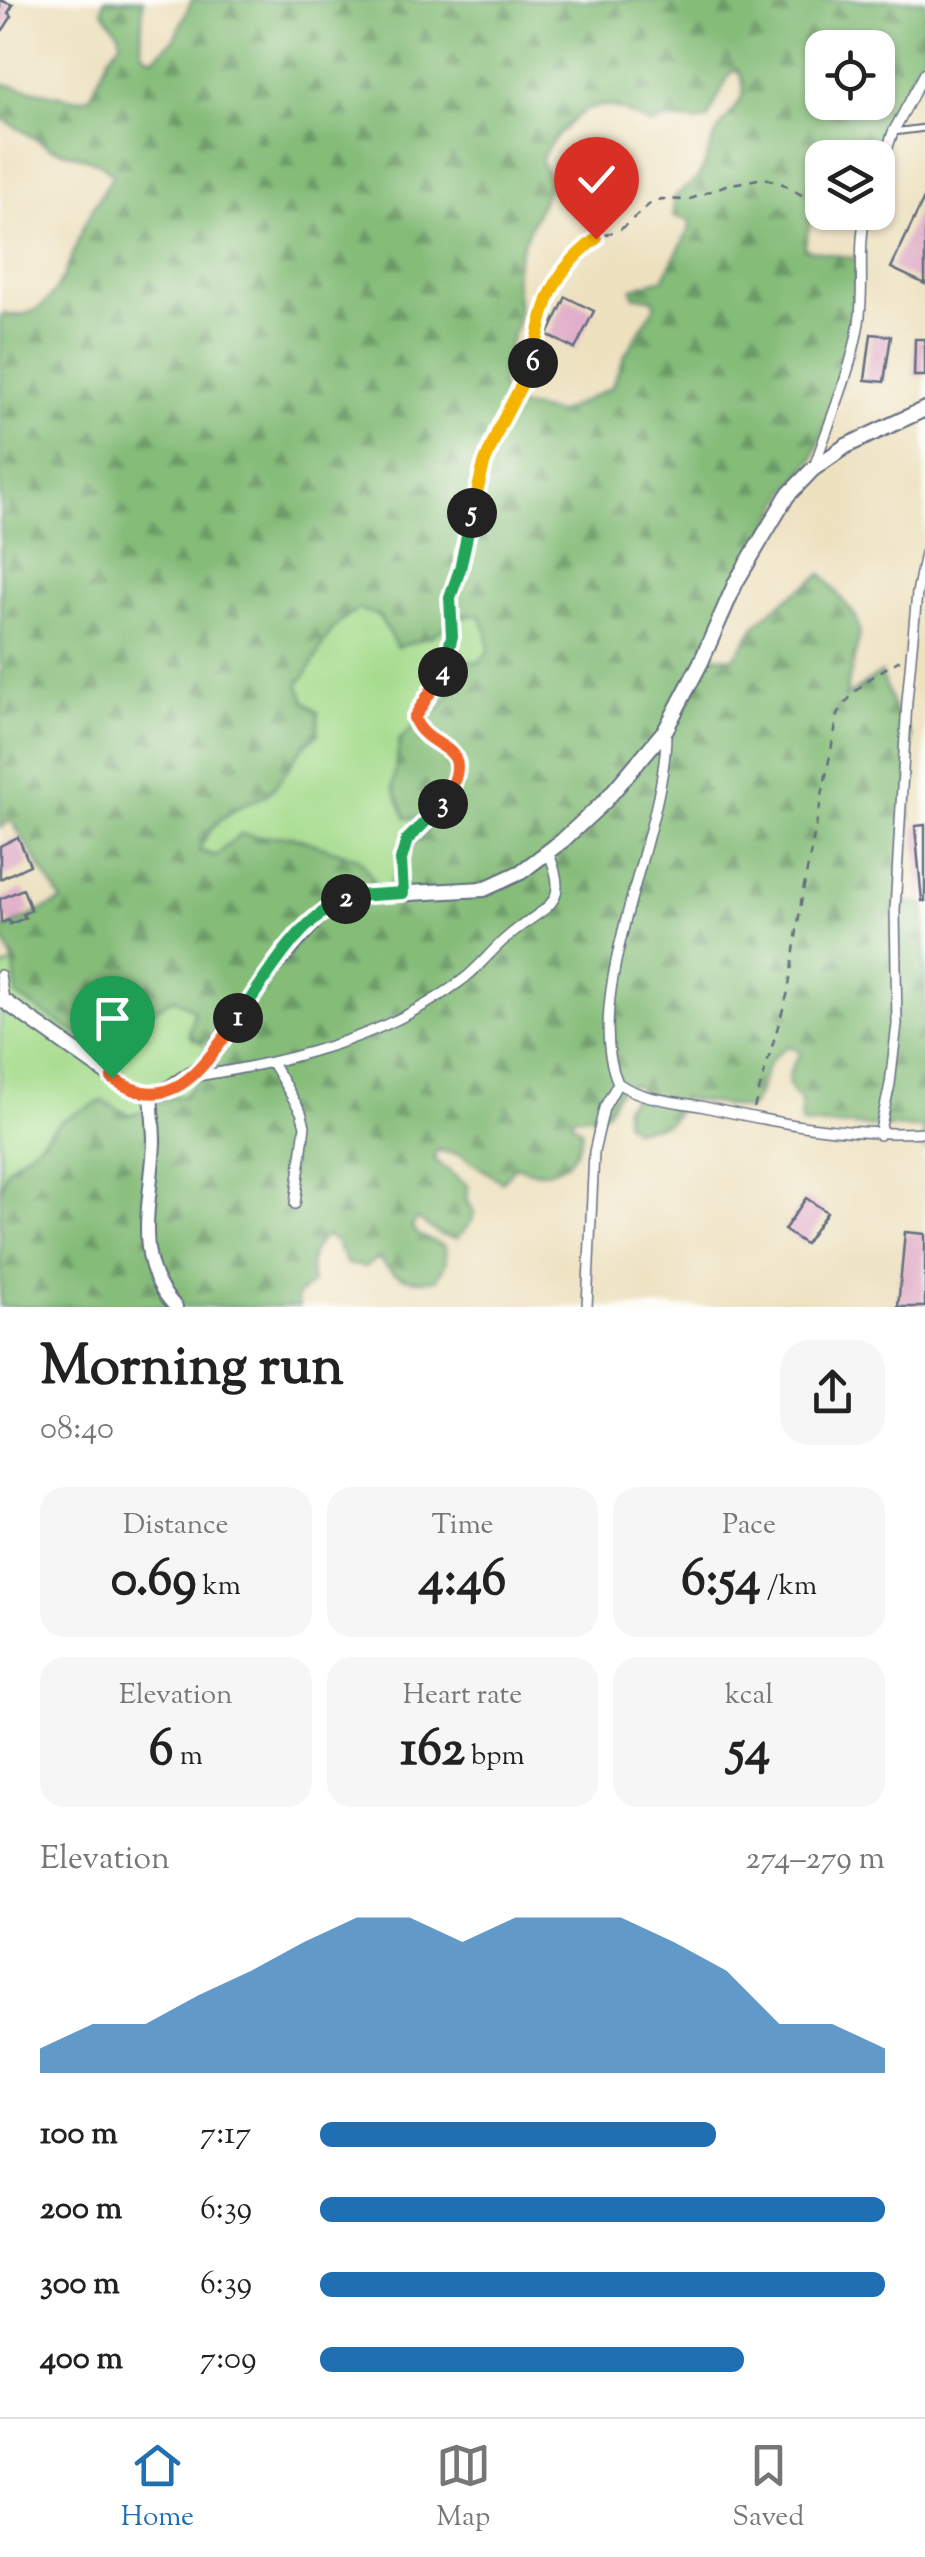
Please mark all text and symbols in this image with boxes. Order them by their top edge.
map controls [805,30,895,230]
button: locate [805,30,895,120]
pin [554,137,639,240]
button: layers [805,140,895,230]
icon: check [569,152,624,207]
pin: 6 [508,338,558,388]
text: 6 [526,343,540,383]
pin: 5 [447,488,497,538]
text: 5 [467,493,477,533]
pin: 4 [418,647,468,697]
text: 4 [436,652,450,692]
pin: 3 [418,779,468,829]
text: 3 [437,784,449,824]
pin: 2 [321,874,371,924]
text: 2 [339,879,353,919]
pin [70,976,155,1079]
icon: arrive [85,991,140,1046]
pin: 1 [213,993,263,1043]
text: 1 [233,998,243,1038]
text: Morning run [40,1330,344,1409]
button: share [780,1340,885,1445]
text: 08:40 [40,1407,114,1453]
text: Distance [123,1506,229,1546]
text: Time [431,1506,494,1546]
text: Pace [722,1506,776,1546]
text: 0.69 [111,1546,197,1618]
text: 4:46 [419,1546,506,1618]
text: 6:54 [681,1546,761,1618]
text: km [197,1567,241,1607]
text: /km [761,1567,817,1607]
text: Elevation [119,1676,233,1716]
text: Heart rate [403,1676,522,1716]
text: kcal [725,1676,773,1716]
text: 6 [149,1716,174,1788]
text: 162 [400,1716,465,1788]
text: 54 [728,1716,770,1788]
text: m [174,1737,203,1777]
text: bpm [465,1737,525,1777]
text: Elevation [40,1837,170,1883]
text: 274–279 m [745,1837,885,1883]
text: 100 m [40,2112,118,2158]
text: 7:17 [200,2112,251,2158]
text: 200 m [40,2187,122,2233]
text: 6:39 [200,2187,252,2233]
text: 300 m [40,2262,120,2308]
text: 6:39 [200,2262,252,2308]
text: 400 m [40,2337,123,2383]
text: 7:09 [200,2337,257,2383]
tab: Home [121,2438,194,2538]
tab: Map [436,2438,491,2538]
tab: Saved [732,2438,804,2538]

